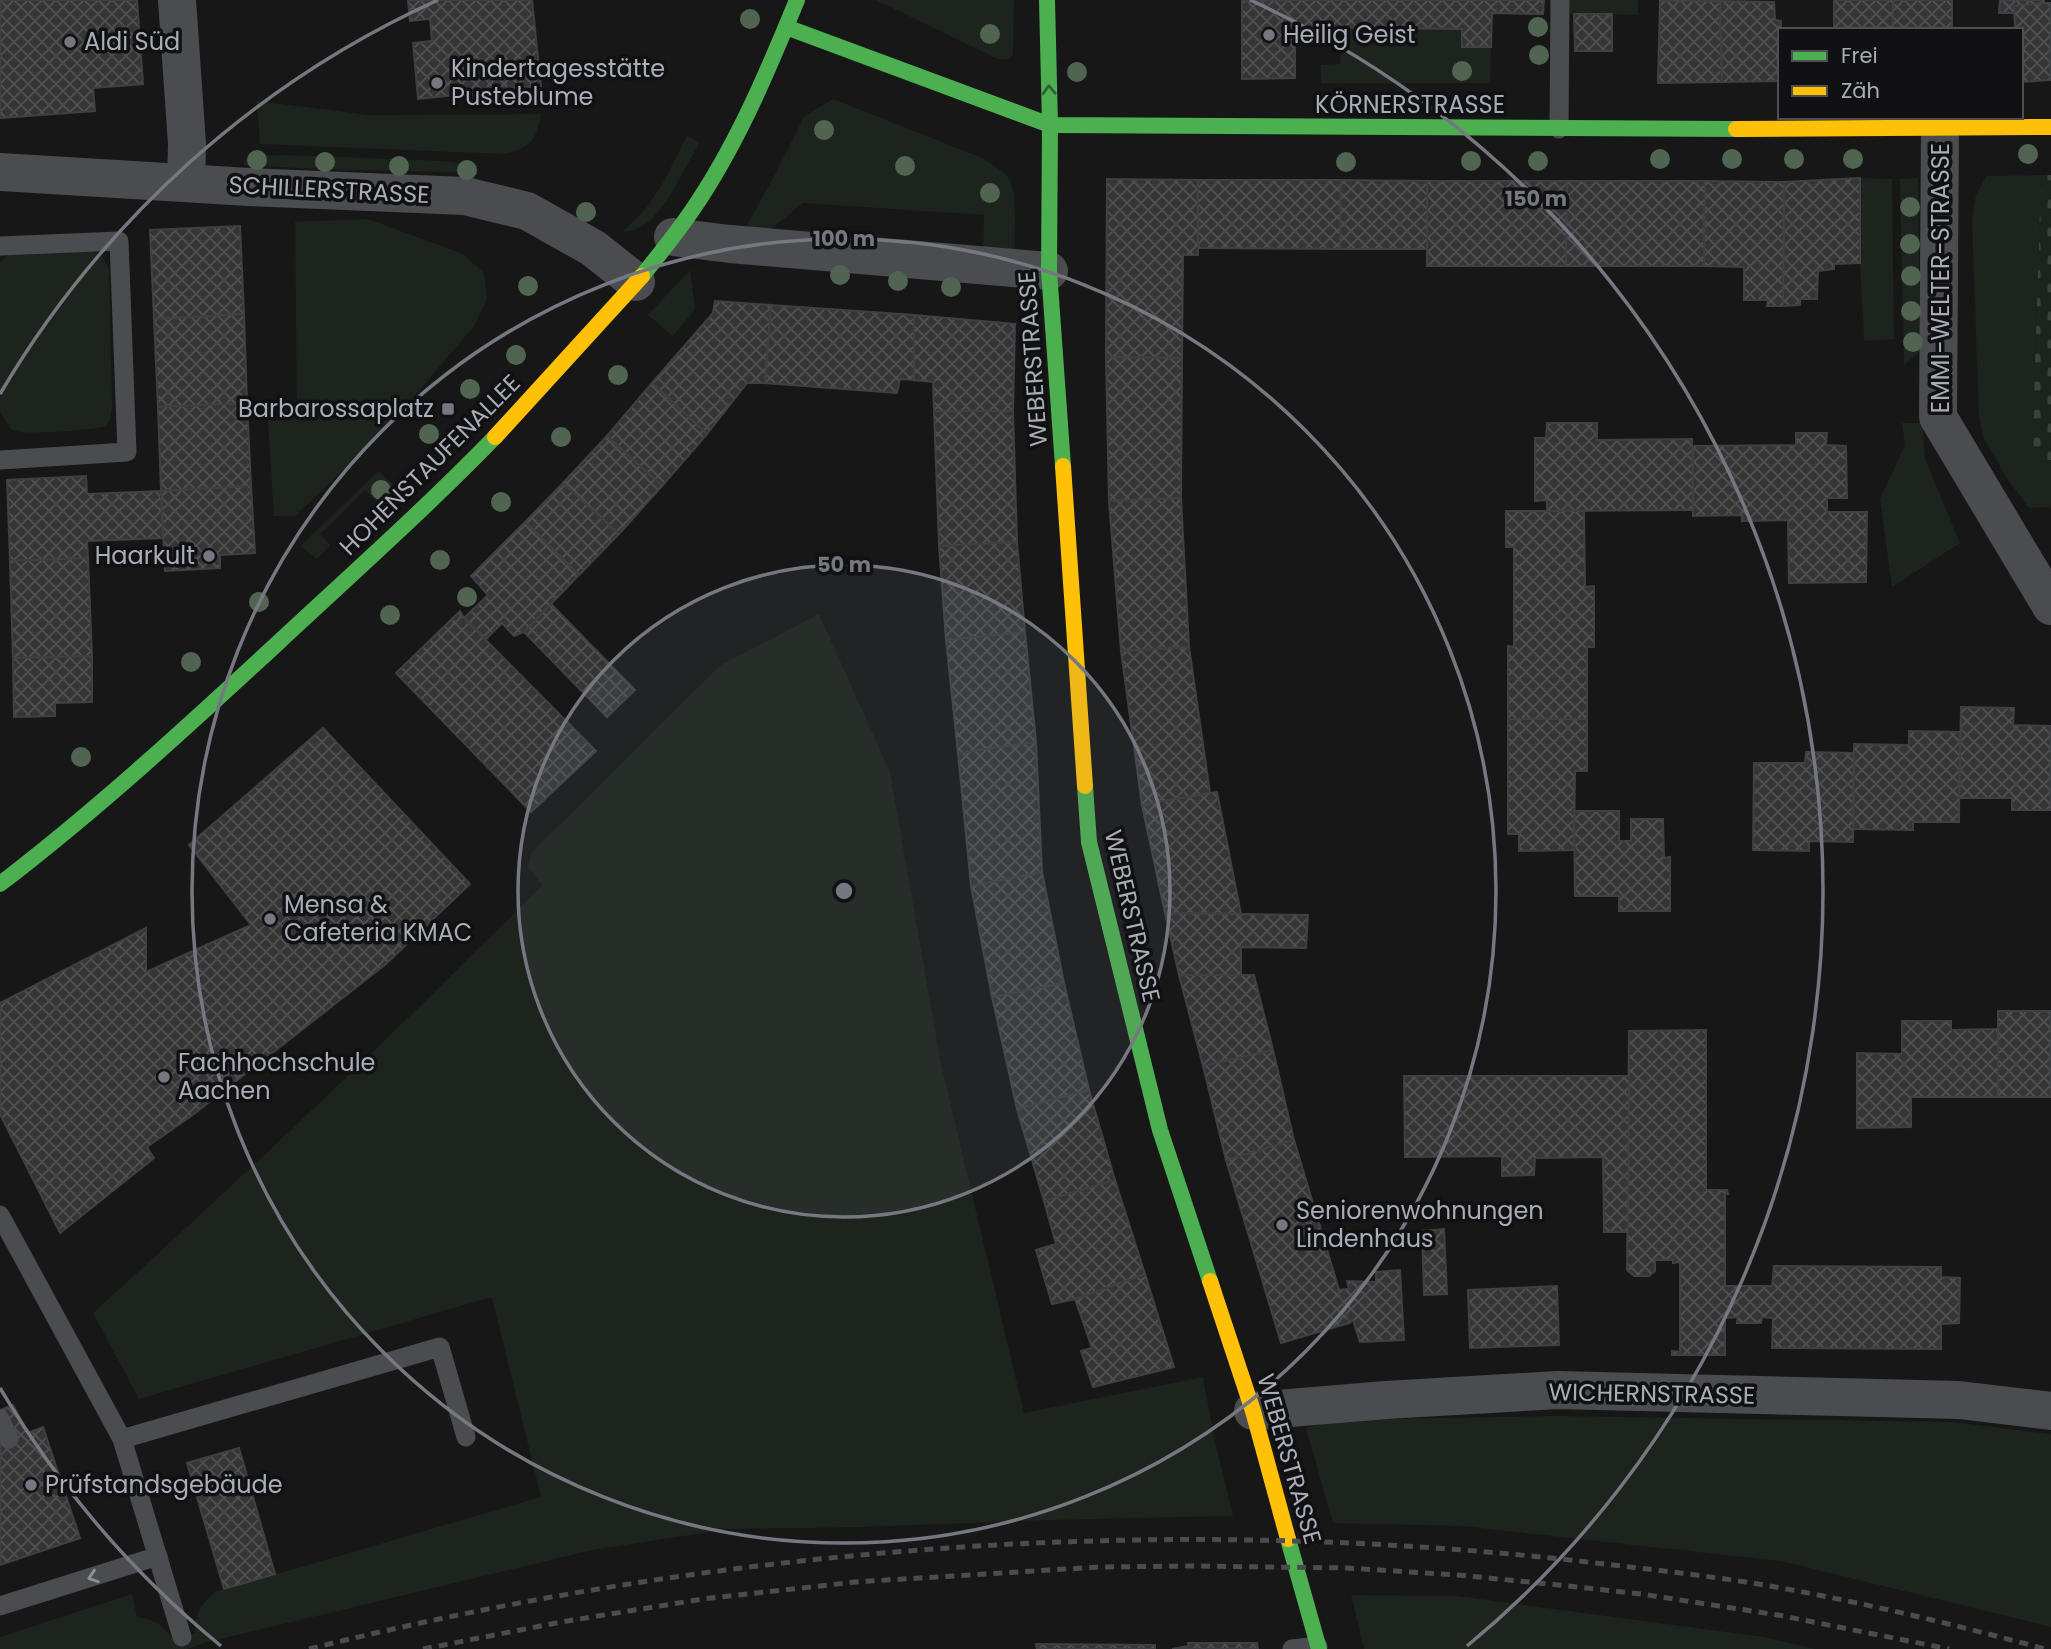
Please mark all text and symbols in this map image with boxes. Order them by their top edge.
place label: Heilig Geist [1283,18,1416,51]
place label: Aldi Süd [84,25,180,58]
marker: Heilig Geist [1261,27,1277,43]
legend [1778,28,2023,119]
marker: Aldi Süd [62,34,78,50]
text: Frei [1841,41,1878,70]
place label: Kindertagesstätte Pusteblume [451,52,665,113]
marker: Kindertagesstätte Pusteblume [429,75,445,91]
text: Zäh [1841,76,1880,105]
one-way arrow [1042,84,1057,95]
street label: KÖRNERSTRASSE [1315,88,1505,121]
street label: EMMI-WELTER-STRASSE [1924,143,1957,413]
street label: SCHILLERSTRASSE [228,168,430,211]
text: 150 m [1505,184,1567,213]
text: 100 m [813,224,875,253]
street label: WEBERSTRASSE [1010,270,1055,448]
street label: HOHENSTAUFENALLEE [332,367,527,562]
place label: Barbarossaplatz [238,392,434,425]
marker: Barbarossaplatz [440,401,456,417]
place label: Haarkult [95,539,195,572]
marker: Haarkult [201,548,217,564]
text: 50 m [817,550,871,579]
street label: WEBERSTRASSE [1097,827,1168,1005]
centre of rings [832,879,856,903]
place label: Mensa & Cafeteria KMAC [284,888,472,949]
marker: Mensa & Cafeteria KMAC [262,911,278,927]
place label: Fachhochschule Aachen [178,1046,376,1107]
marker: Fachhochschule Aachen [156,1069,172,1085]
place label: Seniorenwohnungen Lindenhaus [1296,1194,1544,1255]
marker: Seniorenwohnungen Lindenhaus [1274,1217,1290,1233]
street label: WEBERSTRASSE [1249,1370,1330,1548]
street label: WICHERNSTRASSE [1548,1375,1756,1412]
place label: Prüfstandsgebäude [45,1468,283,1501]
marker: Prüfstandsgebäude [23,1477,39,1493]
one-way arrow [87,1569,99,1583]

